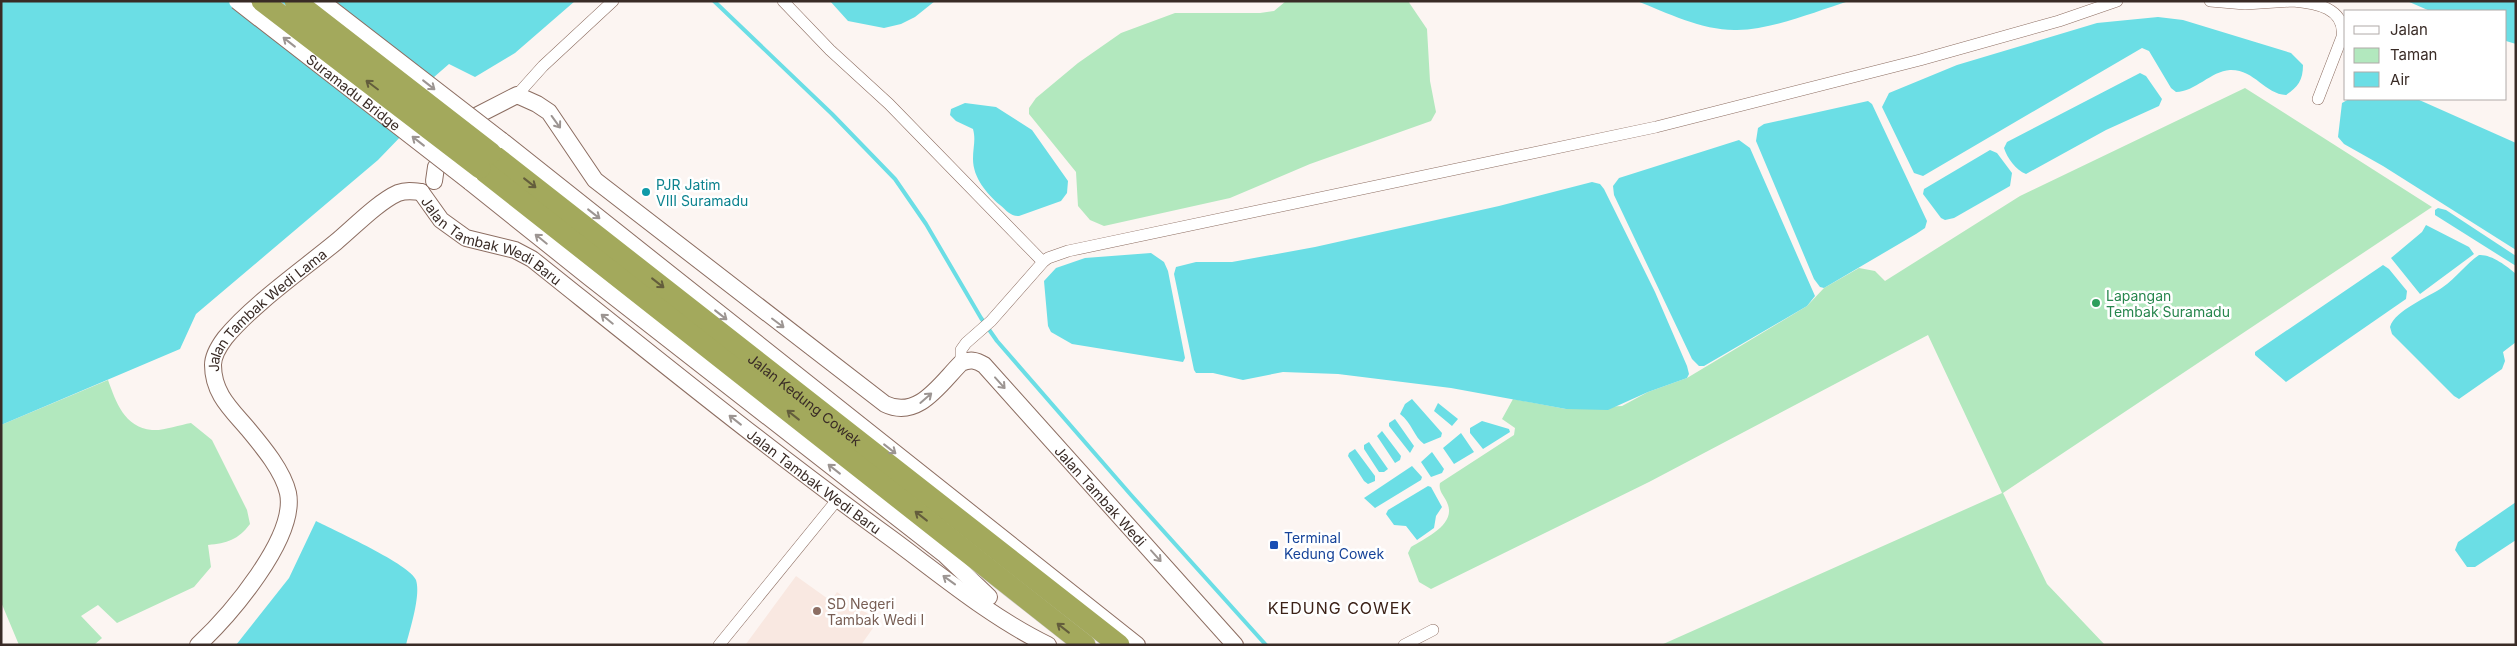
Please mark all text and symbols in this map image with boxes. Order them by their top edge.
legend [2344,10,2507,100]
text: Jalan [2390,20,2428,39]
one-way arrow [283,36,296,47]
text: Taman [2390,45,2437,64]
street label: Suramadu Bridge [303,50,404,134]
text: Air [2390,70,2410,89]
one-way arrow [422,79,435,90]
one-way arrow [365,80,379,90]
one-way arrow [551,115,561,129]
one-way arrow [411,136,425,146]
place label: PJR Jatim VIII Suramadu [656,176,748,209]
one-way arrow [523,178,536,189]
marker: PJR Jatim VIII Suramadu [640,186,652,198]
street label: Jalan Tambak Wedi Baru [418,193,565,288]
one-way arrow [587,209,600,220]
one-way arrow [535,233,548,244]
street label: Jalan Tambak Wedi Lama [204,245,329,373]
one-way arrow [651,278,664,289]
place label: Lapangan Tembak Suramadu [2106,287,2230,320]
marker: Lapangan Tembak Suramadu [2090,297,2102,309]
one-way arrow [715,310,728,321]
one-way arrow [601,314,614,325]
one-way arrow [771,317,784,328]
street label: Jalan Kedung Cowek [745,349,865,449]
one-way arrow [994,376,1006,389]
one-way arrow [920,392,933,403]
one-way arrow [786,410,800,420]
one-way arrow [728,415,742,425]
street label: Jalan Tambak Wedi Baru [744,425,885,537]
street label: Jalan Tambak Wedi [1052,442,1150,549]
one-way arrow [883,443,896,454]
one-way arrow [828,464,841,475]
one-way arrow [915,510,928,521]
place label: Terminal Kedung Cowek [1284,529,1384,562]
marker: Terminal Kedung Cowek [1268,539,1280,551]
one-way arrow [1150,549,1162,562]
one-way arrow [942,575,956,585]
place label: SD Negeri Tambak Wedi I [827,595,924,628]
district label: KEDUNG COWEK [1268,598,1412,618]
marker: SD Negeri Tambak Wedi I [811,605,823,617]
one-way arrow [1057,623,1070,634]

